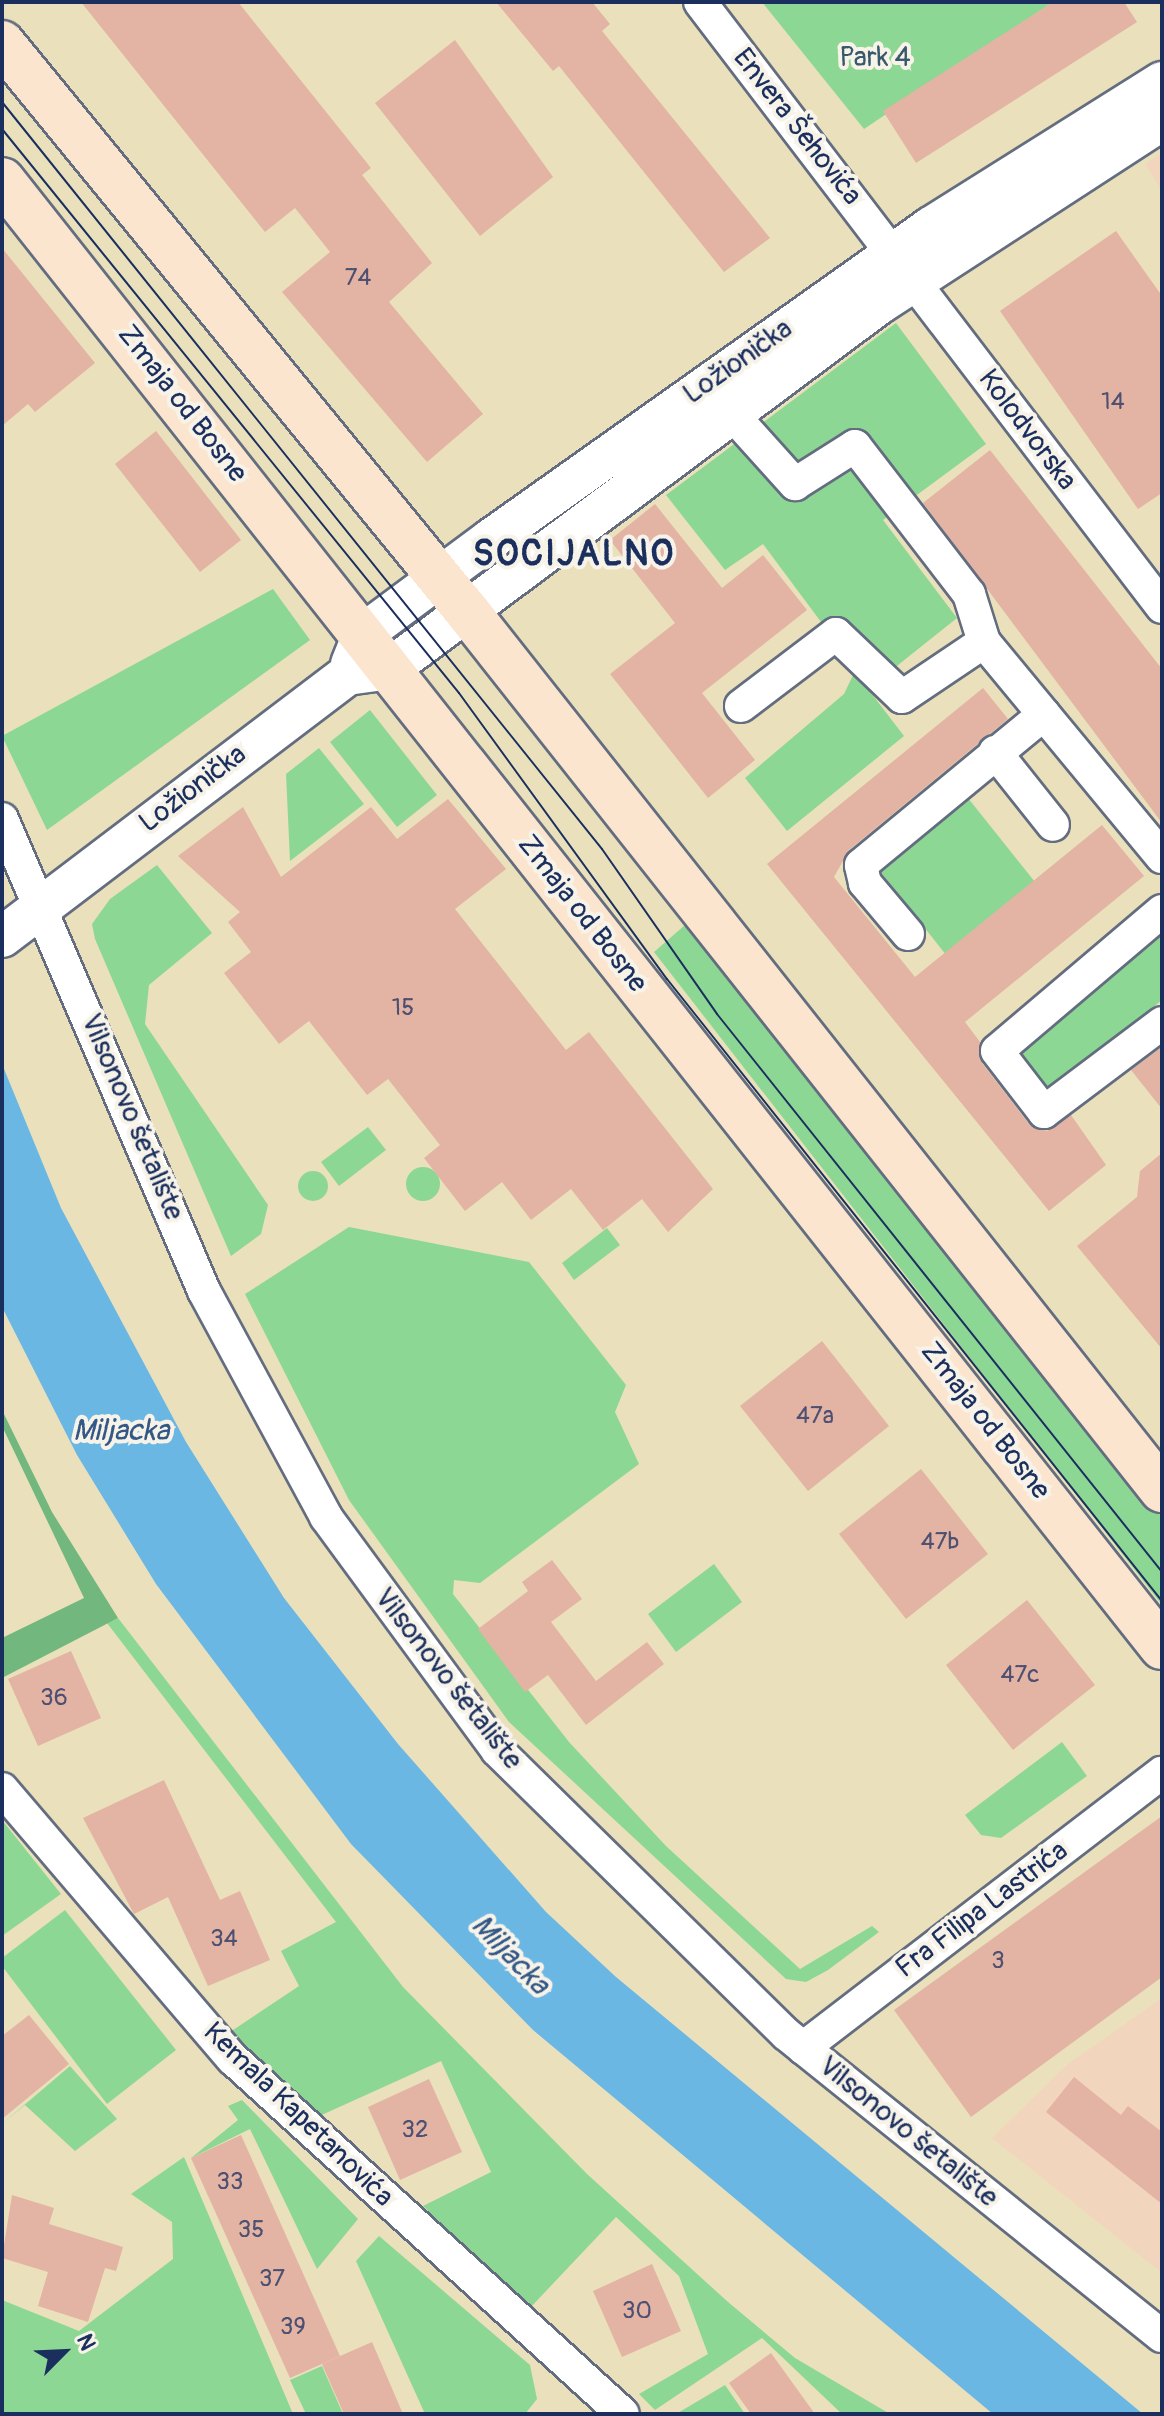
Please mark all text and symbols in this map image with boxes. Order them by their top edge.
park label: Park 4 [839,41,911,75]
street label: Envera Šehovića [725,42,869,212]
house number: 74 [345,264,371,292]
street label: Ložionička [677,312,799,412]
street label: Zmaja od Bosne [110,319,254,489]
street label: Kolodvorska [971,363,1083,497]
house number: 14 [1101,388,1125,416]
district label: SOCIJALNO [473,532,675,576]
street label: Ložionička [133,738,253,840]
street label: Zmaja od Bosne [510,829,654,999]
house number: 15 [392,994,414,1022]
street label: Vilsonovo šetalište [73,1009,191,1225]
street label: Zmaja od Bosne [913,1336,1057,1506]
house number: 47a [796,1402,834,1430]
water label: Miljacka [73,1413,169,1449]
house number: 47b [921,1528,959,1556]
street label: Vilsonovo šetalište [367,1582,529,1776]
house number: 47c [1001,1661,1039,1689]
house number: 36 [40,1684,68,1712]
street label: Fra Filipa Lastrića [889,1834,1075,1986]
water label: Miljacka [463,1908,557,2002]
house number: 34 [210,1925,238,1953]
house number: 3 [991,1947,1005,1975]
street label: Kemala Kapetanovića [196,2016,400,2214]
street label: Vilsonovo šetalište [812,2049,1004,2215]
house number: 32 [402,2116,428,2144]
house number: 33 [217,2168,243,2196]
house number: 35 [238,2216,264,2244]
house number: 37 [259,2265,285,2293]
house number: 30 [622,2297,652,2325]
north arrow [24,2312,104,2392]
house number: 39 [280,2313,306,2341]
text: N [70,2330,102,2355]

